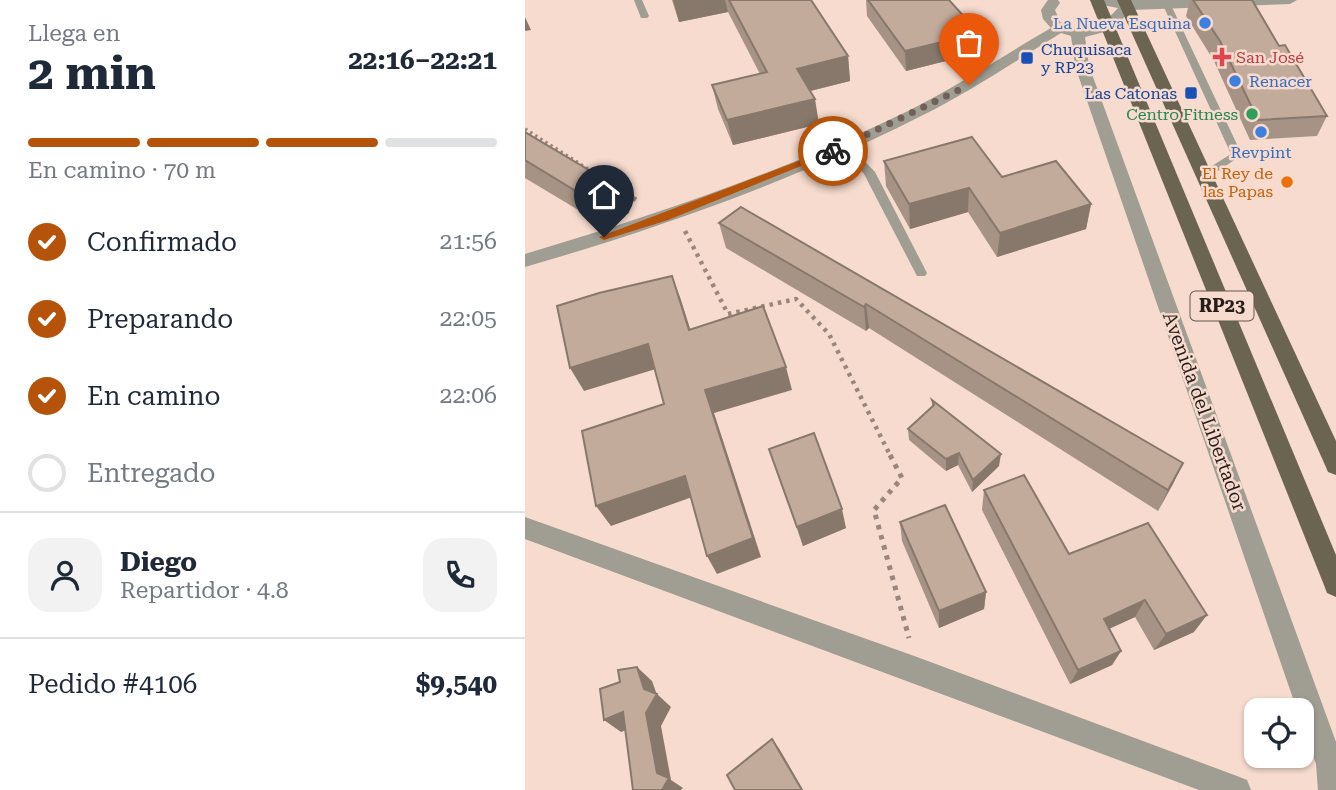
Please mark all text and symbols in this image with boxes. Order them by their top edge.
pin [939,13,999,85]
place label: La Nueva Esquina [1053,14,1191,33]
marker: La Nueva Esquina [1197,15,1213,31]
text: Llega en [28,20,120,47]
icon: bag [950,24,988,62]
place label: Chuquisaca y RP23 [1041,40,1132,77]
text: 22:16–22:21 [348,45,497,75]
text: 2 min [28,46,156,100]
place label: San José [1236,48,1304,67]
marker: San José [1214,49,1230,65]
marker: Chuquisaca y RP23 [1019,50,1035,66]
place label: Renacer [1249,72,1312,91]
marker: Renacer [1227,73,1243,89]
place label: Las Catonas [1084,84,1177,103]
marker: Las Catonas [1183,85,1199,101]
place label: Centro Fitness [1126,105,1238,124]
marker: Centro Fitness [1244,106,1260,122]
courier [798,116,868,186]
marker: Revpint [1253,124,1269,140]
icon: bike [814,132,852,170]
place label: Revpint [1231,143,1291,162]
text: En camino · 70 m [28,157,216,184]
place label: El Rey de las Papas [1202,164,1273,201]
pin [574,165,634,237]
marker: El Rey de las Papas [1279,174,1295,190]
icon: home [585,176,623,214]
icon: check [28,223,66,261]
text: Confirmado [87,227,237,257]
text: 21:56 [440,228,497,255]
road number: RP23 [1191,292,1253,320]
icon: check [28,300,66,338]
text: Preparando [87,304,233,334]
text: 22:05 [440,305,497,332]
street label: Avenida del Libertador [1158,309,1251,514]
icon: check [28,377,66,415]
text: En camino [87,381,220,411]
text: 22:06 [440,382,497,409]
text: Entregado [87,458,216,488]
button: person [28,538,102,612]
button: phone [423,538,497,612]
text: Diego [120,547,197,577]
text: Repartidor · 4.8 [120,577,289,604]
text: Pedido #4106 [28,669,197,699]
text: $9,540 [416,669,497,699]
map controls [1244,698,1314,768]
button: locate [1244,698,1314,768]

